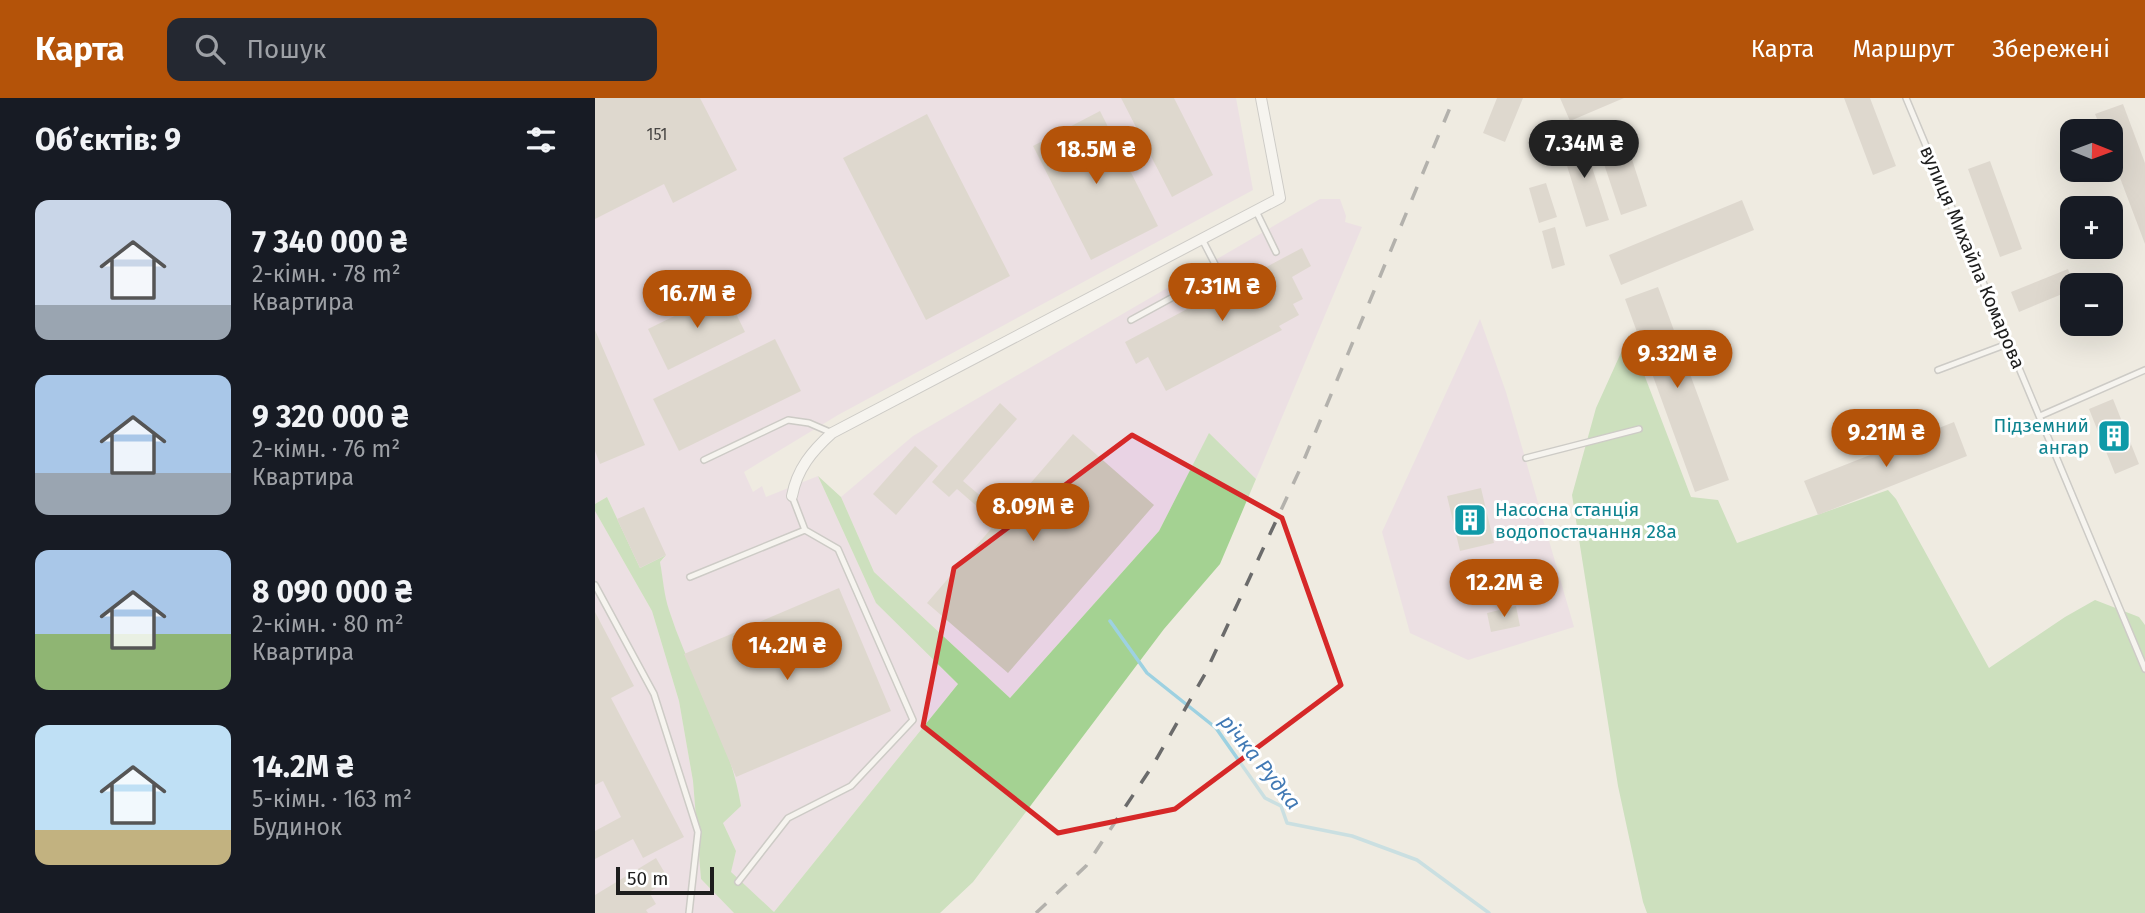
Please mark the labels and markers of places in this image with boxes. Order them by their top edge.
pin: 7.34M ₴ [1519,120,1649,180]
pin: 18.5M ₴ [1031,126,1161,186]
pin: 7.31M ₴ [1157,264,1287,323]
pin: 16.7M ₴ [632,271,762,330]
pin: 9.32M ₴ [1612,330,1742,390]
pin: 9.21M ₴ [1821,410,1951,469]
place label: Підземний ангар [1994,414,2089,459]
building icon: Підземний ангар [2095,417,2133,455]
pin: 8.09M ₴ [968,484,1098,543]
place label: Насосна станція водопостачання 28а [1495,498,1677,543]
building icon: Насосна станція водопостачання 28а [1451,501,1489,539]
pin: 12.2M ₴ [1439,560,1569,619]
pin: 14.2M ₴ [722,622,852,682]

